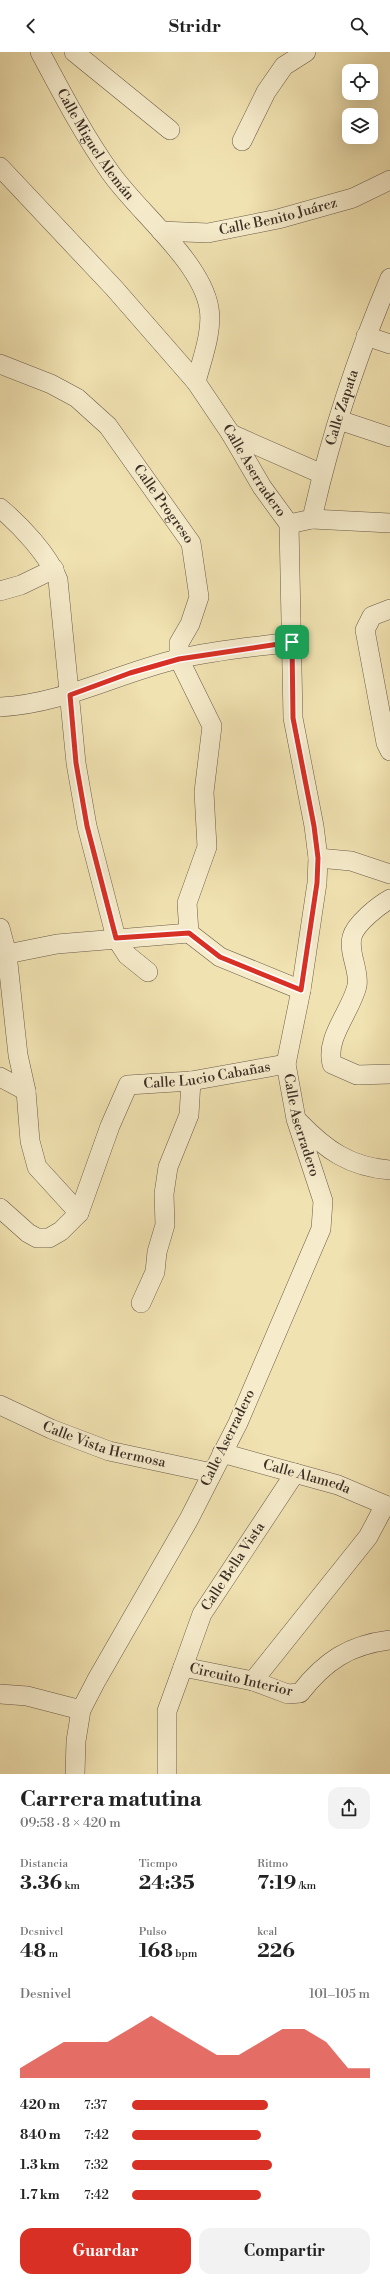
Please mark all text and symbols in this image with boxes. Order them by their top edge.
icon: back [20,15,42,37]
text: Stridr [169,15,221,38]
icon: search [348,15,370,37]
map controls [342,64,378,144]
button: locate [342,64,378,100]
street label: Calle Miguel Alemán [52,86,138,205]
button: layers [342,108,378,144]
street label: Calle Benito Juárez [217,194,340,240]
street label: Calle Zapata [322,366,363,448]
street label: Calle Aserradero [218,421,290,521]
street label: Calle Progreso [129,461,198,547]
pin [275,625,309,659]
icon: arrive [281,631,303,653]
street label: Calle Lucio Cabañas [143,1058,272,1093]
street label: Calle Aserradero [279,1072,323,1179]
street label: Calle Aserradero [197,1386,259,1490]
street label: Calle Vista Hermosa [39,1417,168,1472]
street label: Calle Alameda [261,1456,354,1499]
street label: Calle Bella Vista [197,1518,269,1614]
street label: Circuito Interior [188,1659,294,1701]
text: Carrera matutina [20,1786,202,1813]
button: share [328,1787,370,1829]
text: 09:58 · 8 × 420 m [20,1815,121,1831]
text: Distancia [20,1857,68,1871]
text: Tiempo [139,1857,178,1871]
text: Ritmo [257,1857,288,1871]
text: 3.36 [20,1871,62,1896]
text: 24:35 [139,1871,195,1896]
text: 7:19 [257,1871,296,1896]
text: km [62,1879,80,1893]
text: /km [296,1879,316,1893]
text: Desnivel [20,1925,63,1939]
text: Pulso [139,1925,167,1939]
text: kcal [257,1925,277,1939]
text: 48 [20,1939,46,1964]
text: 168 [139,1939,173,1964]
text: 226 [257,1939,295,1964]
text: m [46,1947,58,1961]
text: bpm [173,1947,197,1961]
text: Desnivel [20,1986,71,2002]
text: 101–105 m [309,1986,370,2002]
text: 420 m [20,2097,60,2113]
text: 7:37 [84,2097,107,2113]
text: 840 m [20,2127,61,2143]
text: 7:42 [84,2127,109,2143]
text: 1.3 km [20,2157,60,2173]
text: 7:32 [84,2157,108,2173]
text: 1.7 km [20,2187,60,2203]
text: 7:42 [84,2187,109,2203]
button: Guardar [20,2228,191,2274]
button: Compartir [199,2228,370,2274]

